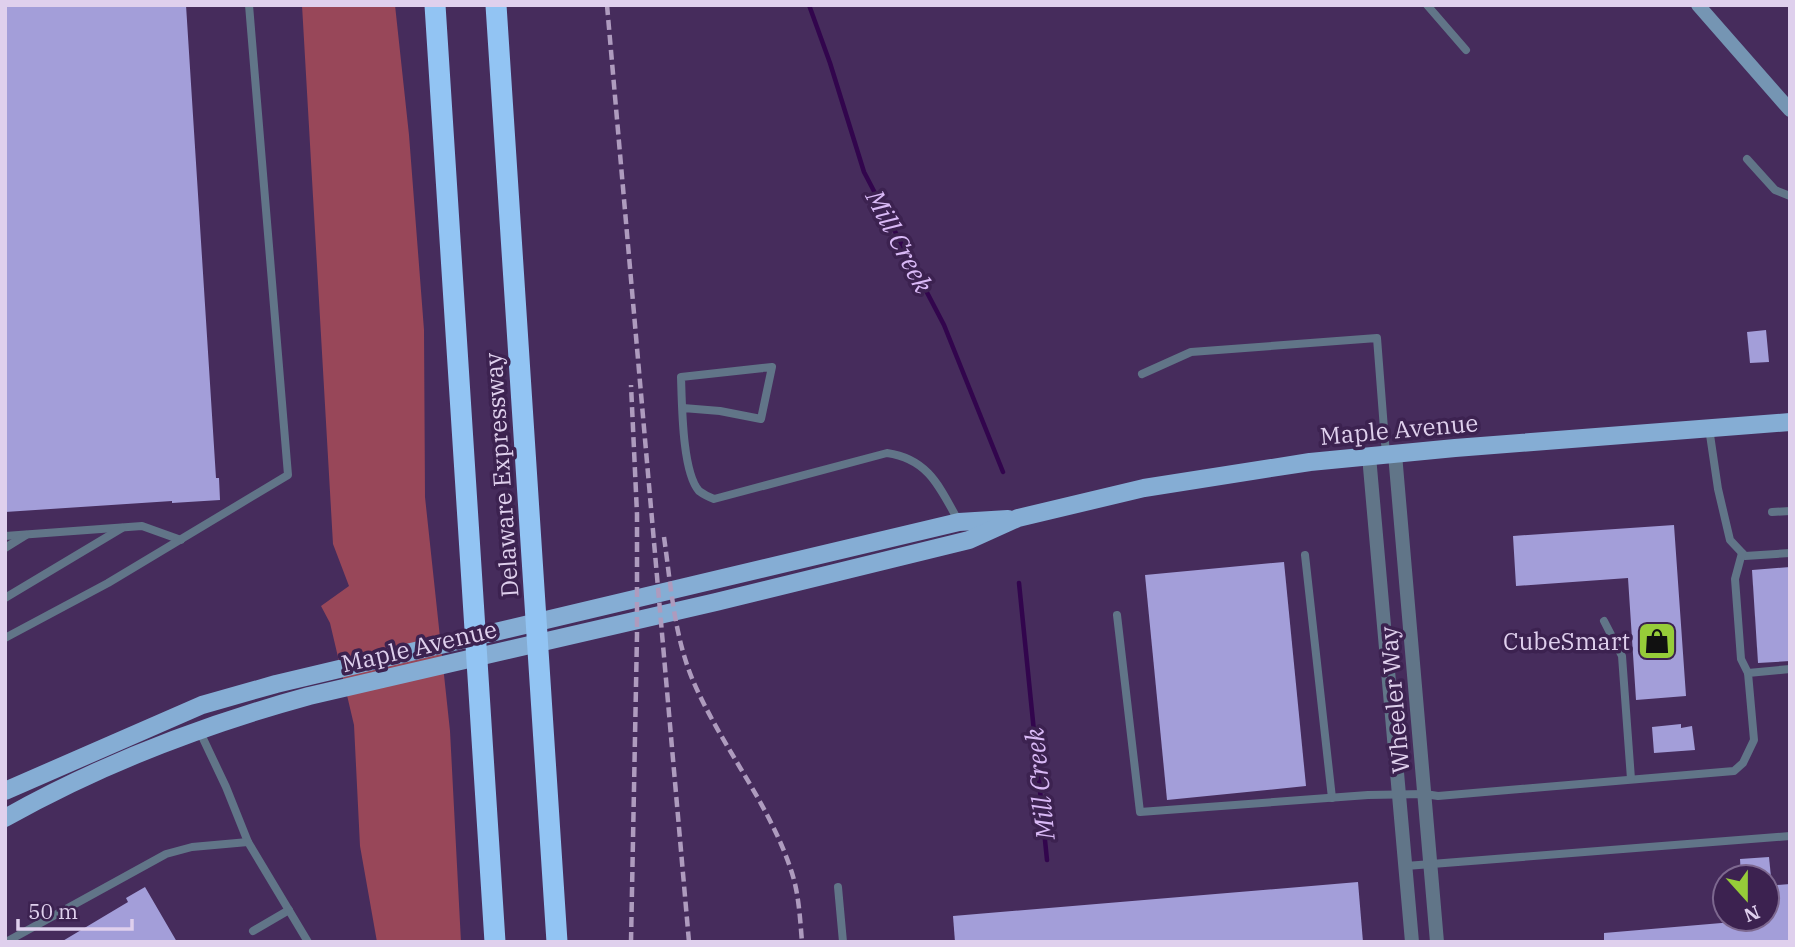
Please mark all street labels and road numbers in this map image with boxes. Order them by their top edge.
street label: Delaware Expressway [476,352,526,598]
street label: Maple Avenue [1319,406,1479,452]
street label: Maple Avenue [338,613,500,679]
street label: Wheeler Way [1372,625,1416,775]

